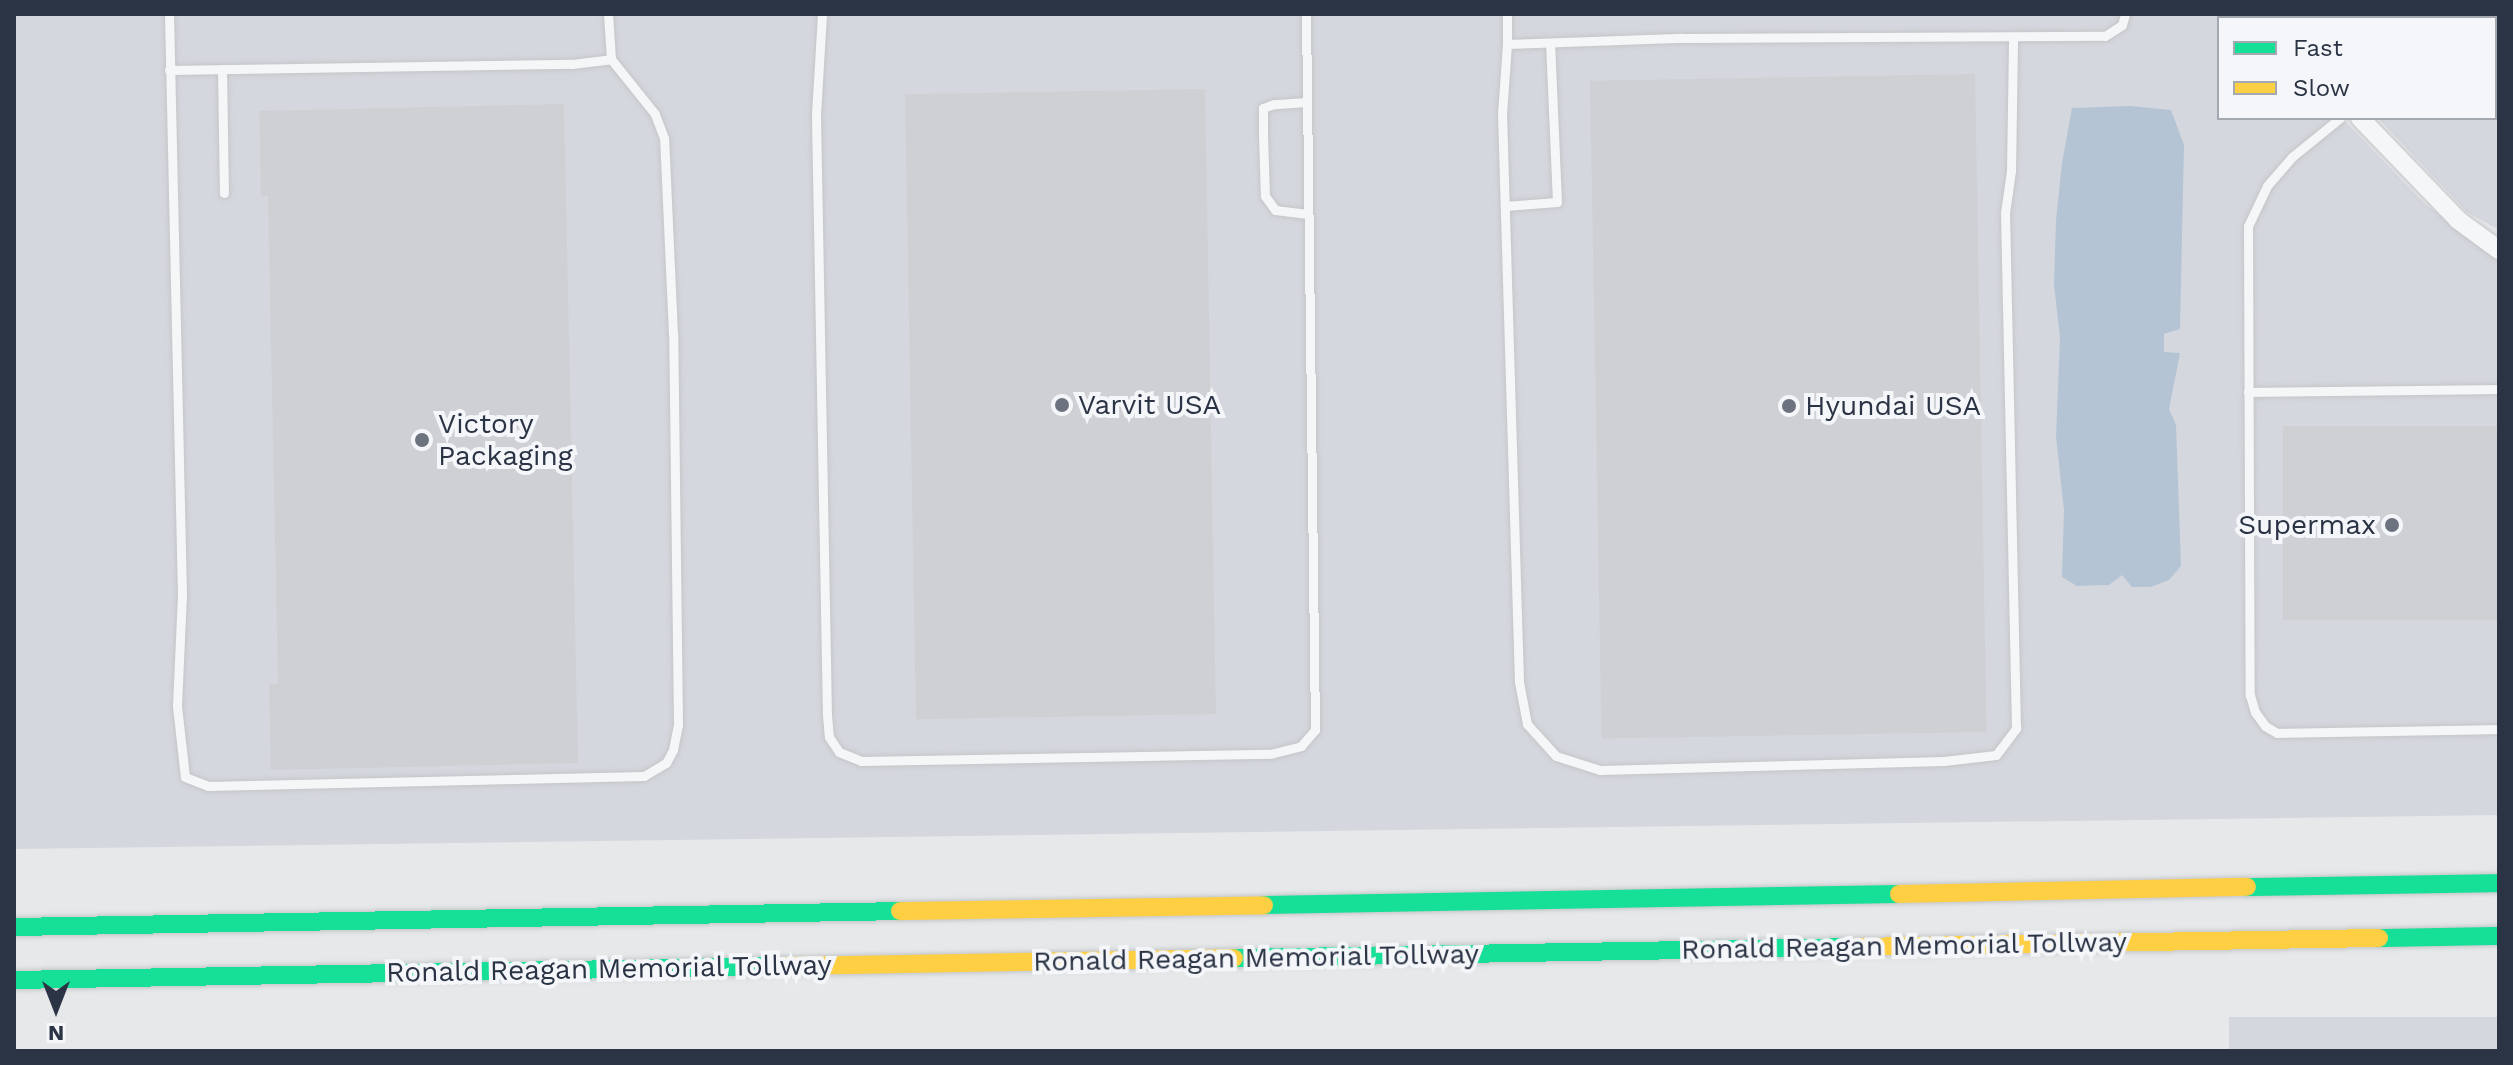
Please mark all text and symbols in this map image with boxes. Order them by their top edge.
legend [2217,16,2497,120]
text: Fast [2293,34,2343,62]
text: Slow [2293,74,2350,102]
place label: Varvit USA [1078,388,1221,422]
place label: Hyundai USA [1805,389,1981,423]
marker: Varvit USA [1053,396,1071,414]
marker: Hyundai USA [1780,397,1798,415]
place label: Victory Packaging [438,407,573,473]
marker: Victory Packaging [413,431,431,449]
place label: Supermax [2238,508,2376,542]
marker: Supermax [2383,516,2401,534]
street label: Ronald Reagan Memorial Tollway [1680,925,2128,967]
street label: Ronald Reagan Memorial Tollway [1032,937,1480,979]
street label: Ronald Reagan Memorial Tollway [385,948,833,990]
north arrow [16,969,96,1049]
text: N [48,1021,64,1046]

